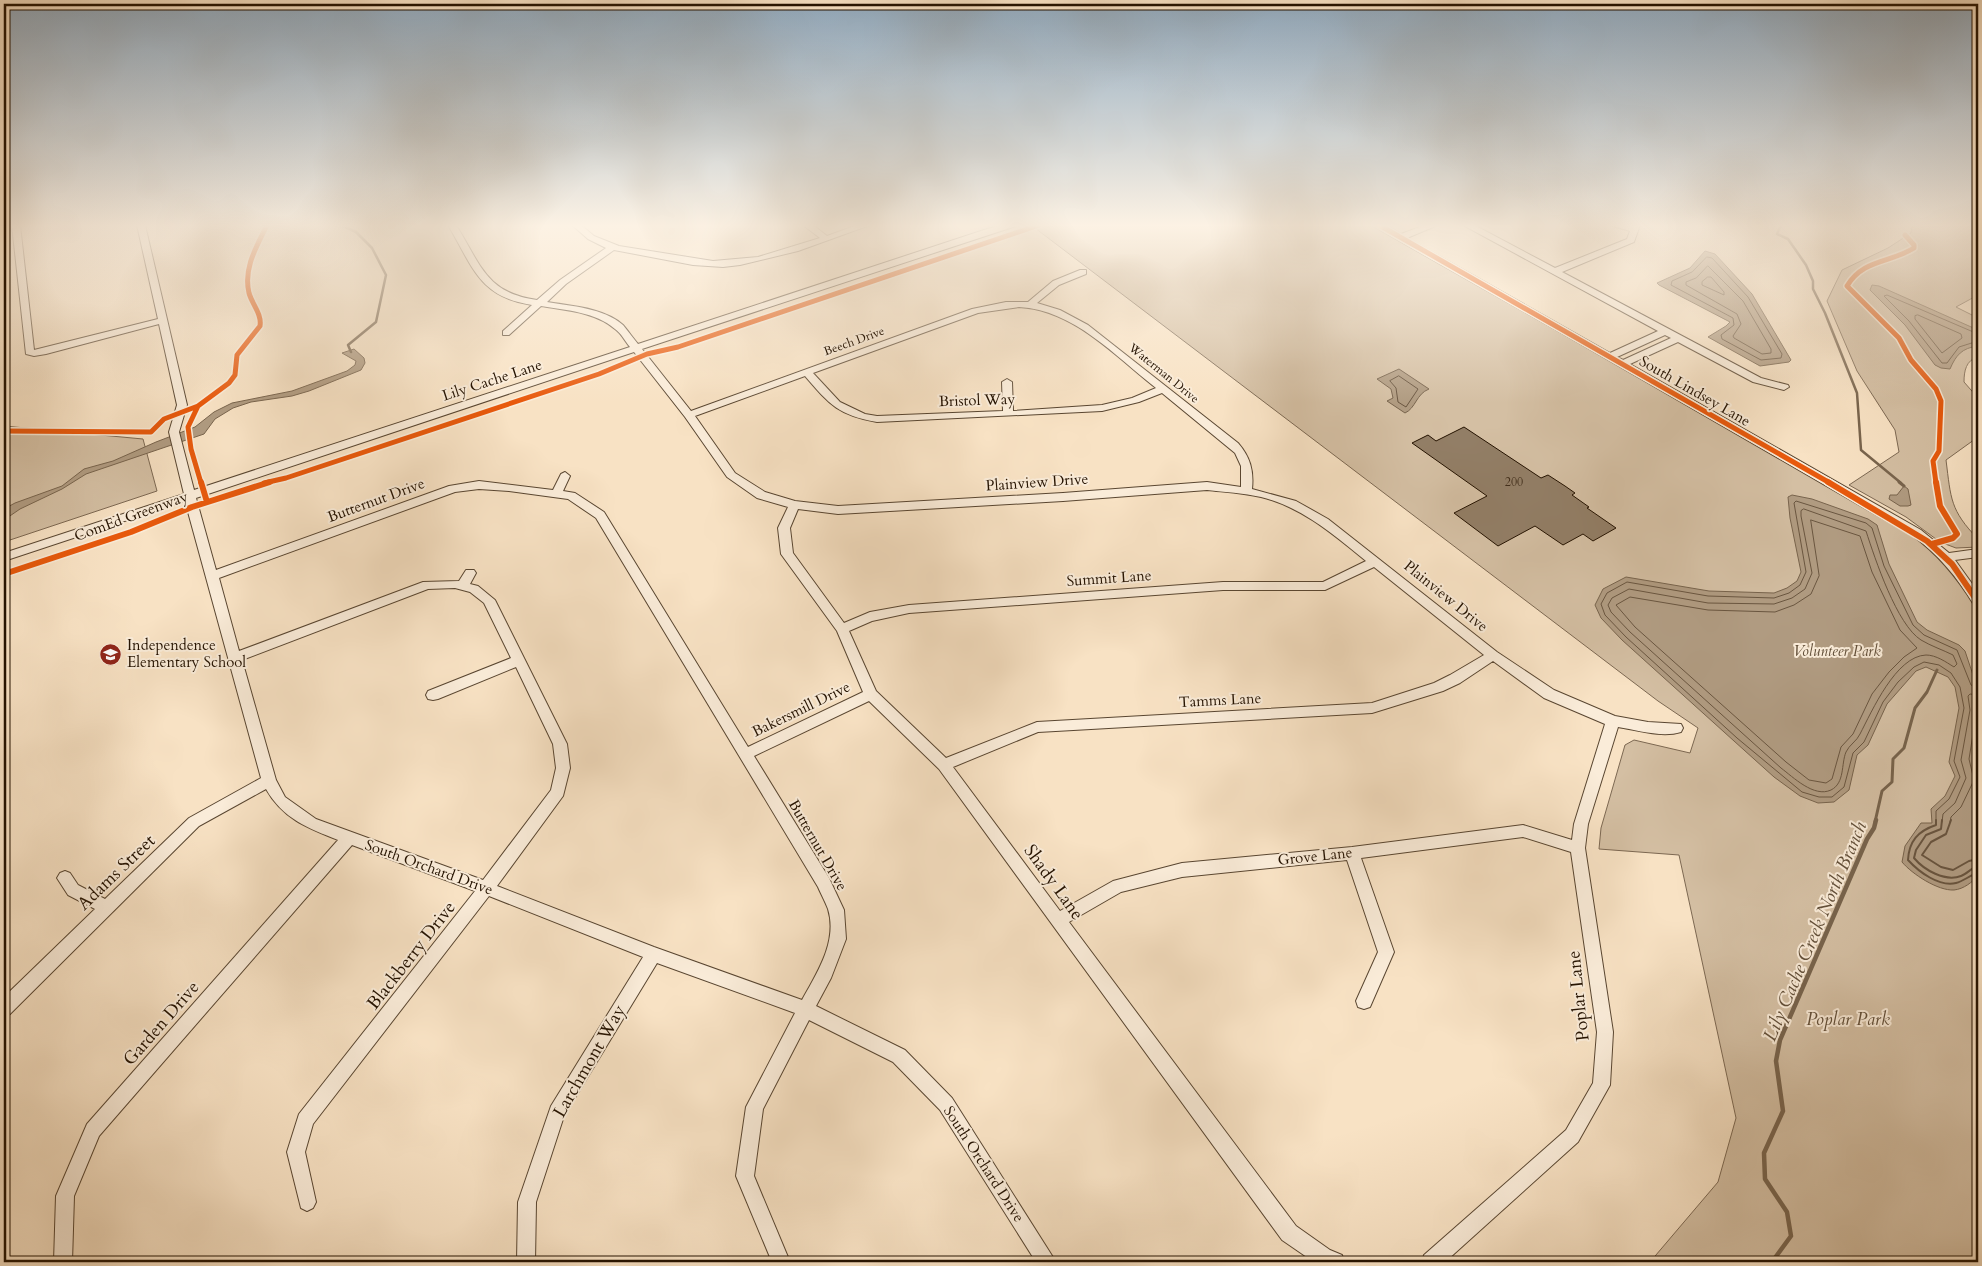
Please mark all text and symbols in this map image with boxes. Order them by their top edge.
street label: Beech Drive [821,323,887,359]
street label: Waterman Drive [1125,339,1203,406]
street label: South Lindsey Lane [1636,351,1754,431]
street label: Lily Cache Lane [440,354,545,406]
street label: Bristol Way [938,389,1016,411]
street label: Plainview Drive [985,468,1089,496]
street label: Butternut Drive [325,473,428,527]
house number: 200 [1505,474,1523,490]
street label: ComEd Greenway [71,486,191,546]
street label: Plainview Drive [1400,556,1492,636]
street label: Summit Lane [1066,565,1152,591]
place label: Independence Elementary School [127,635,246,672]
park label: Volunteer Park [1793,641,1881,661]
school or university icon: Independence Elementary School [99,642,123,666]
street label: Bakersmill Drive [749,677,854,741]
street label: Tamms Lane [1178,688,1262,712]
street label: Butternut Drive [784,796,852,894]
water label: Lily Cache Creek North Branch [1757,818,1873,1045]
street label: Adams Street [72,829,161,916]
street label: South Orchard Drive [362,835,496,899]
street label: Shady Lane [1018,839,1089,925]
street label: Grove Lane [1277,842,1353,870]
street label: Blackberry Drive [361,896,462,1015]
street label: Poplar Lane [1561,949,1596,1042]
street label: Garden Drive [118,976,205,1071]
street label: Larchmont Way [547,1000,632,1122]
park label: Poplar Park [1806,1007,1890,1032]
street label: South Orchard Drive [939,1102,1029,1226]

